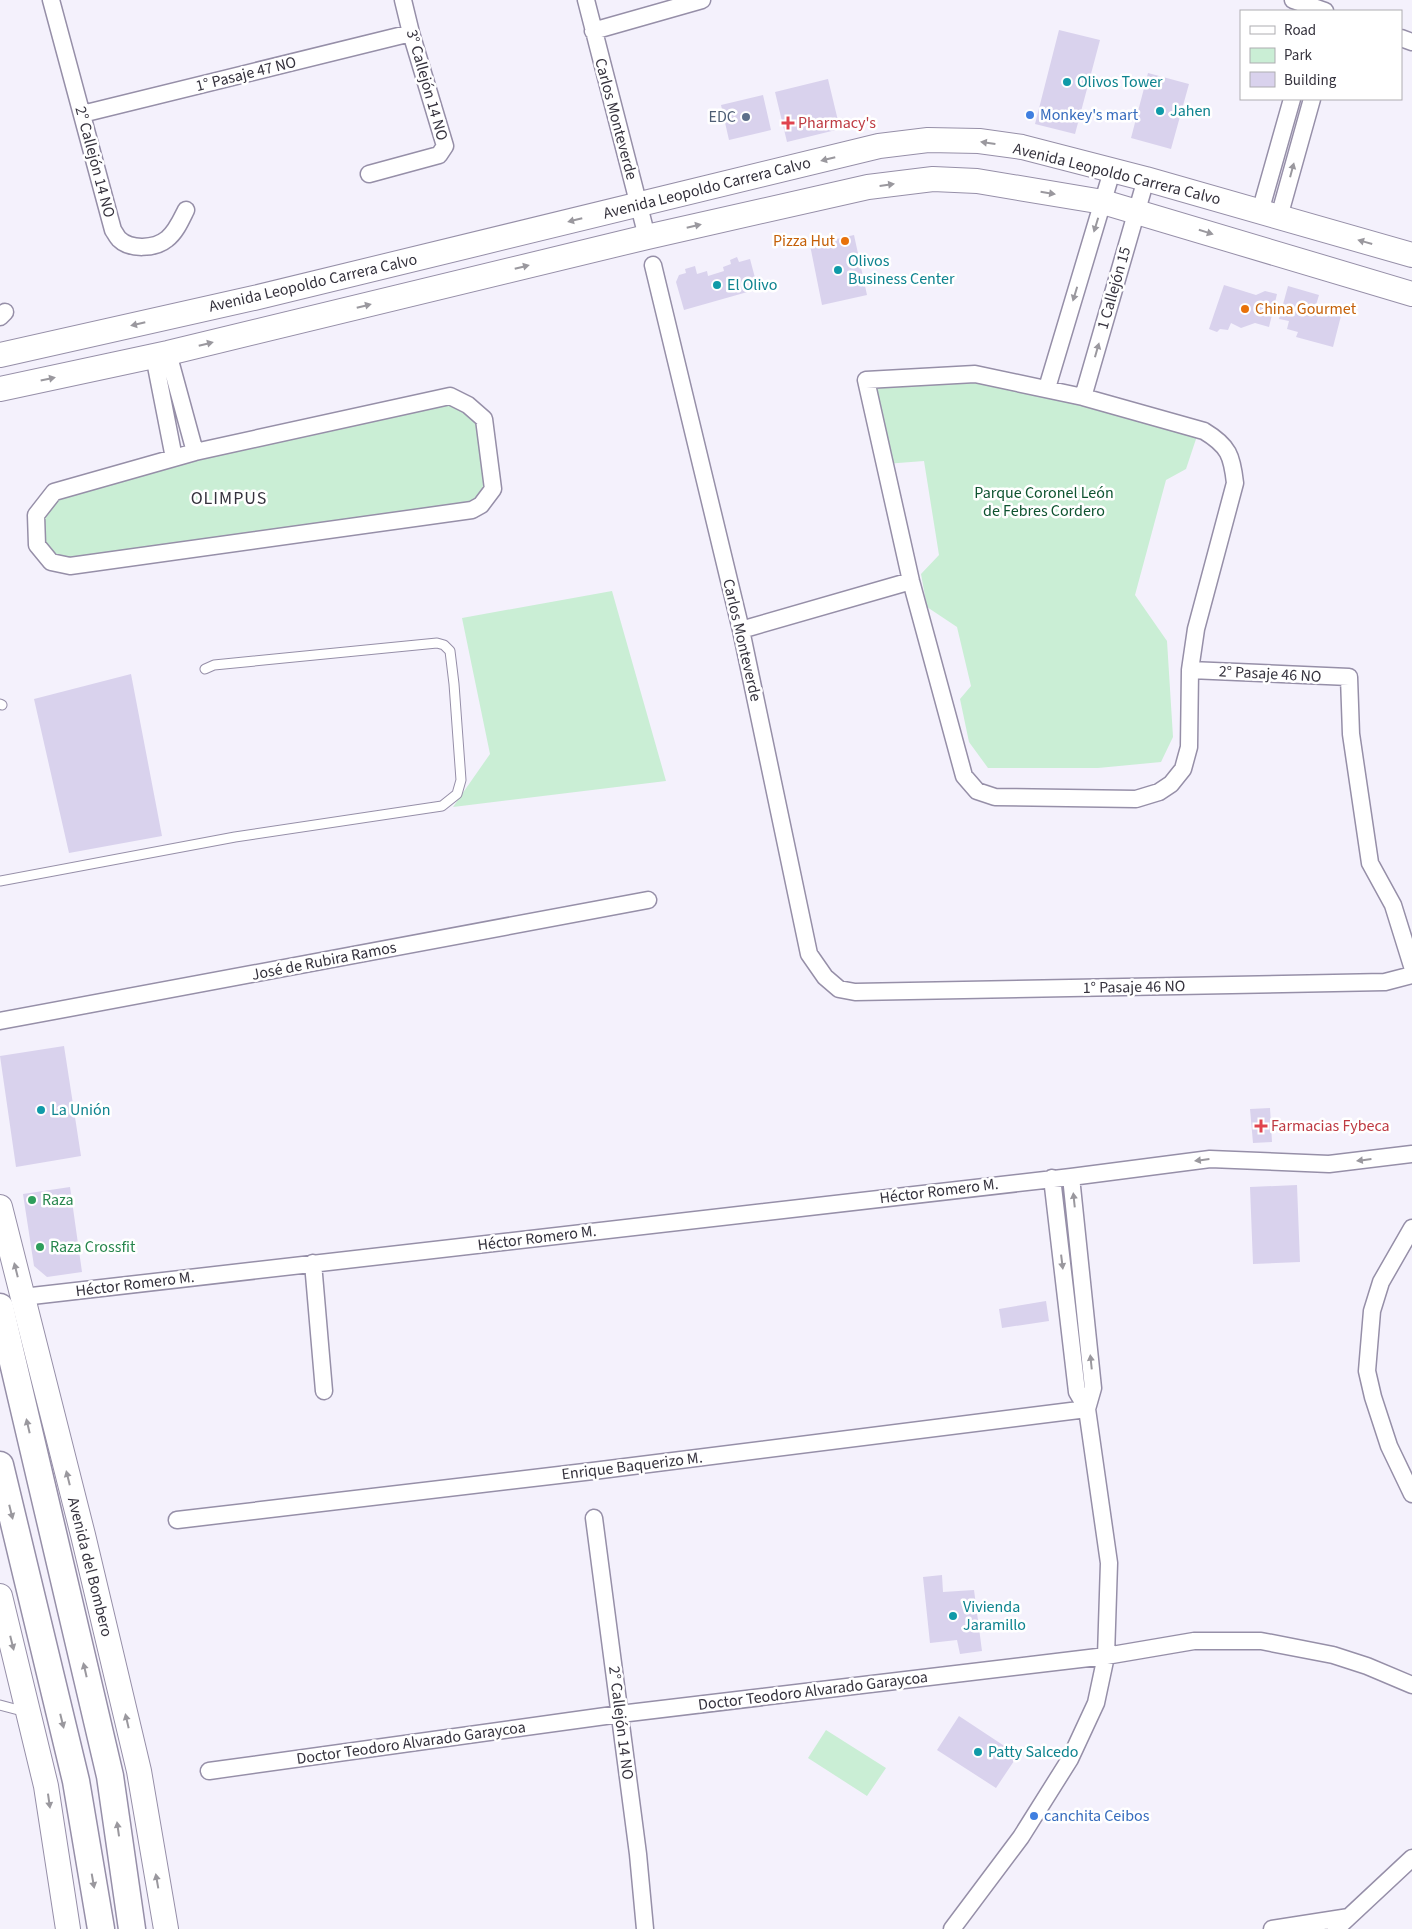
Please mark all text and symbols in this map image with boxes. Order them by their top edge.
legend [1240,10,1402,100]
text: Road [1284,20,1316,41]
street label: 3° Callejón 14 NO [401,27,453,143]
text: Park [1284,45,1313,66]
street label: 1° Pasaje 47 NO [193,51,299,97]
street label: Carlos Monteverde [589,56,643,182]
text: Building [1284,70,1337,91]
place label: Olivos Tower [1077,71,1163,93]
marker: Olivos Tower [1061,76,1073,88]
place label: Jahen [1170,100,1211,122]
street label: 2° Callejón 14 NO [70,104,120,220]
place label: Monkey's mart [1040,104,1139,126]
marker: Jahen [1154,105,1166,117]
place label: EDC [709,106,736,128]
marker: Monkey's mart [1024,109,1036,121]
marker: EDC [740,111,752,123]
place label: Pharmacy's [798,112,876,134]
marker: Pharmacy's [782,117,794,129]
one-way arrow [980,138,996,146]
street label: Avenida Leopoldo Carrera Calvo [1011,138,1223,210]
street label: Avenida Leopoldo Carrera Calvo [601,152,813,224]
one-way arrow [820,155,835,163]
one-way arrow [1289,163,1297,178]
one-way arrow [880,181,896,189]
one-way arrow [1041,189,1057,197]
one-way arrow [567,216,582,224]
one-way arrow [1092,217,1100,232]
one-way arrow [687,222,703,230]
one-way arrow [1198,229,1213,236]
place label: Pizza Hut [773,230,836,252]
marker: Pizza Hut [839,235,851,247]
one-way arrow [1358,237,1373,245]
street label: 1 Callejón 15 [1092,244,1136,332]
street label: Avenida Leopoldo Carrera Calvo [207,248,419,318]
place label: Olivos Business Center [848,250,955,290]
one-way arrow [515,263,530,271]
marker: Olivos Business Center [832,264,844,276]
place label: El Olivo [727,274,777,296]
marker: El Olivo [711,279,723,291]
one-way arrow [1071,287,1079,302]
place label: China Gourmet [1255,298,1357,320]
one-way arrow [357,302,372,310]
marker: China Gourmet [1239,303,1251,315]
one-way arrow [131,320,146,328]
one-way arrow [199,340,214,348]
one-way arrow [1093,343,1101,358]
one-way arrow [40,375,55,383]
park label: Parque Coronel León de Febres Cordero [974,482,1114,522]
district label: OLIMPUS [191,486,267,511]
street label: Carlos Monteverde [717,577,767,704]
street label: 2° Pasaje 46 NO [1218,660,1322,688]
street label: José de Rubira Ramos [250,936,398,986]
street label: 1° Pasaje 46 NO [1082,975,1186,999]
place label: La Unión [51,1099,110,1121]
marker: La Unión [35,1104,47,1116]
place label: Farmacias Fybeca [1271,1115,1390,1137]
marker: Farmacias Fybeca [1255,1120,1267,1132]
one-way arrow [1193,1156,1209,1164]
one-way arrow [1355,1156,1371,1164]
street label: Héctor Romero M. [878,1173,1000,1209]
place label: Raza [42,1189,74,1211]
one-way arrow [1070,1192,1078,1208]
marker: Raza [26,1194,38,1206]
street label: Héctor Romero M. [476,1220,598,1256]
place label: Raza Crossfit [50,1236,136,1258]
marker: Raza Crossfit [34,1241,46,1253]
one-way arrow [1058,1254,1066,1270]
one-way arrow [12,1262,20,1277]
street label: Héctor Romero M. [74,1266,196,1302]
one-way arrow [1087,1353,1095,1369]
one-way arrow [24,1419,32,1434]
street label: Enrique Baquerizo M. [560,1446,704,1486]
one-way arrow [64,1471,72,1486]
street label: Avenida del Bombero [62,1495,118,1639]
one-way arrow [7,1505,15,1520]
place label: Vivienda Jaramillo [963,1596,1026,1636]
marker: Vivienda Jaramillo [947,1610,959,1622]
one-way arrow [8,1636,16,1651]
one-way arrow [81,1662,89,1677]
street label: 2° Callejón 14 NO [603,1665,639,1781]
street label: Doctor Teodoro Alvarado Garaycoa [697,1666,929,1716]
one-way arrow [58,1714,66,1729]
one-way arrow [123,1714,131,1729]
street label: Doctor Teodoro Alvarado Garaycoa [295,1716,527,1770]
place label: Patty Salcedo [988,1741,1079,1763]
marker: Patty Salcedo [972,1746,984,1758]
one-way arrow [45,1794,53,1810]
place label: canchita Ceibos [1044,1805,1150,1827]
marker: canchita Ceibos [1028,1810,1040,1822]
one-way arrow [114,1820,122,1836]
one-way arrow [89,1873,97,1889]
one-way arrow [153,1873,161,1889]

